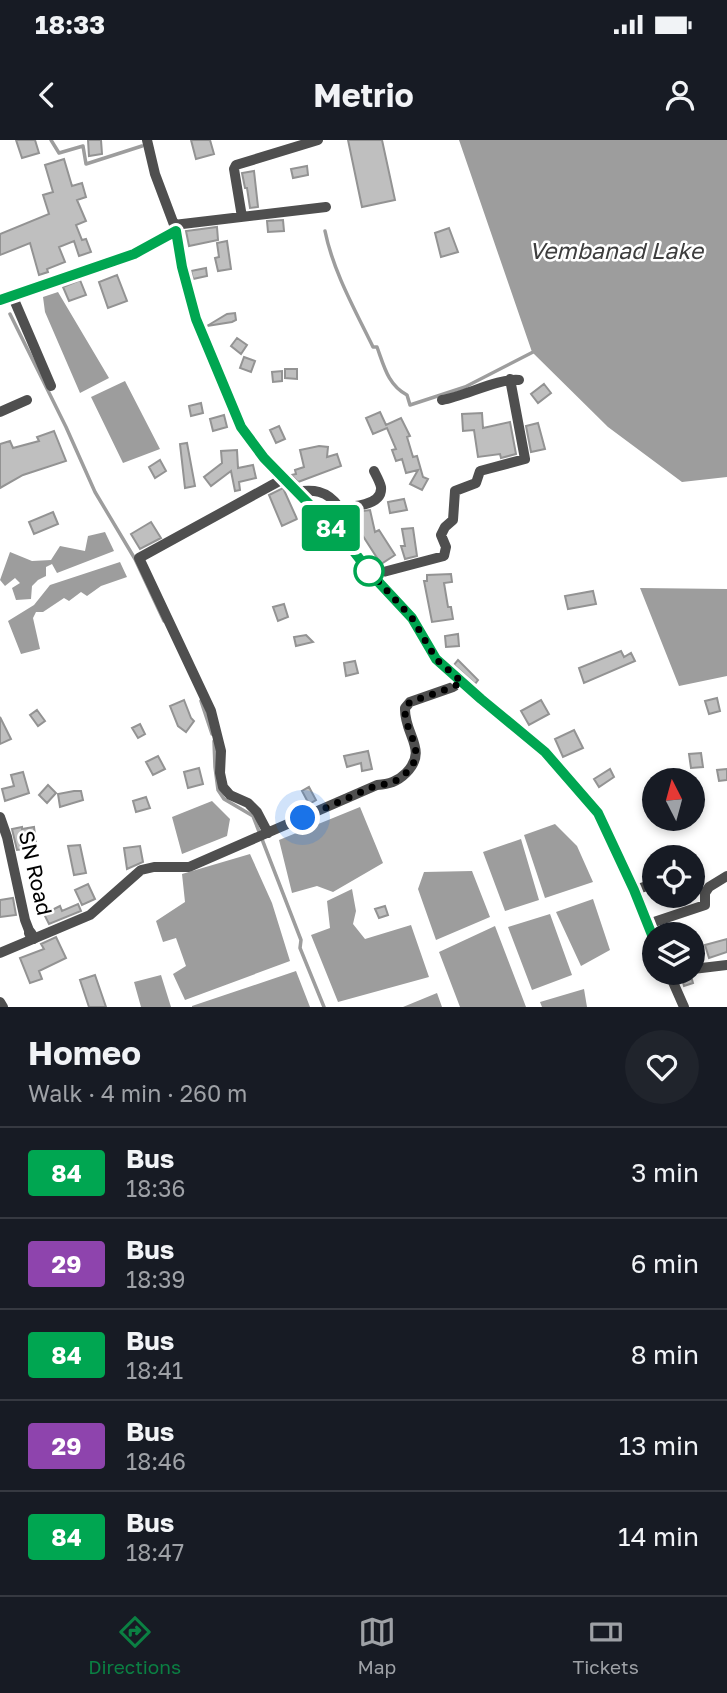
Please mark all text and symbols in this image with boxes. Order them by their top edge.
text: 18:33 [35,9,105,40]
icon: back [28,76,66,114]
text: Metrio [313,76,414,114]
icon: person [661,76,699,114]
water label: Vembanad Lake [529,236,705,264]
line badge: 84 [300,505,362,551]
text: 84 [316,513,346,542]
unlabelled marker [354,556,384,586]
north arrow [642,768,705,831]
map controls [642,768,705,985]
your location [285,800,320,835]
street label: SN Road [14,828,58,918]
button: locate [642,845,705,908]
button: layers [642,922,705,985]
button: heart [625,1030,699,1104]
text: Homeo [28,1033,141,1072]
text: Walk · 4 min · 260 m [28,1079,247,1107]
text: Bus [126,1143,174,1174]
text: 3 min [631,1157,699,1188]
text: 84 [51,1158,82,1187]
text: 18:36 [126,1174,185,1202]
text: Bus [126,1234,174,1265]
text: 6 min [631,1248,699,1279]
text: 29 [52,1249,81,1278]
text: 18:39 [126,1265,185,1293]
text: Bus [126,1325,174,1356]
text: 8 min [631,1339,699,1370]
text: 84 [51,1340,82,1369]
text: 18:41 [126,1356,183,1384]
text: Bus [126,1416,174,1447]
text: 13 min [619,1430,699,1461]
text: 29 [52,1431,81,1460]
text: 18:46 [126,1447,186,1475]
text: Bus [126,1507,174,1538]
text: 14 min [618,1521,699,1552]
text: 84 [51,1522,82,1551]
text: 18:47 [126,1538,184,1566]
tab: Directions [88,1613,181,1678]
tab: Map [357,1613,396,1678]
tab: Tickets [573,1613,639,1678]

